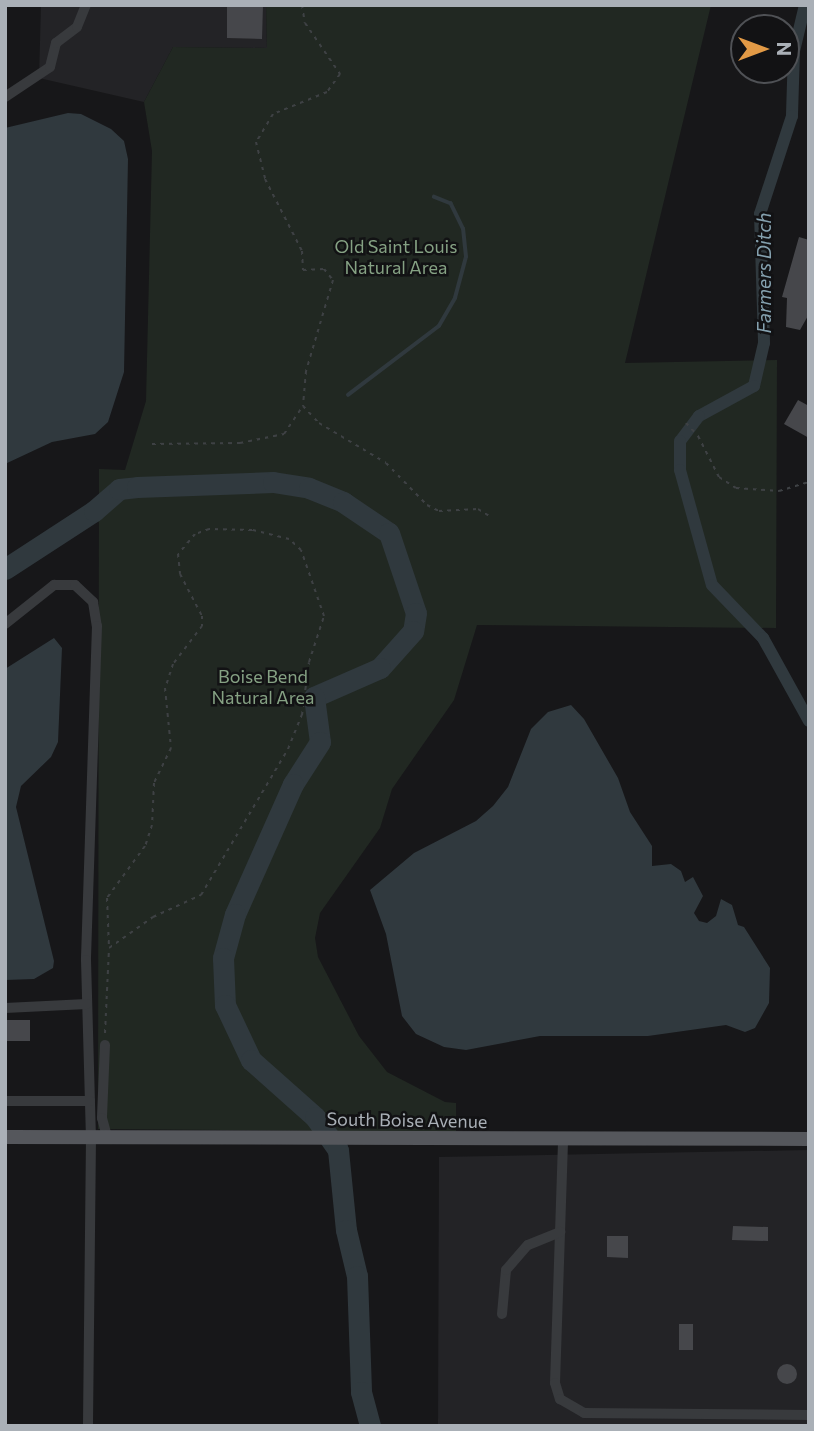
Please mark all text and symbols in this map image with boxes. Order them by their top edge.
north arrow [730,14,800,84]
text: N [773,42,796,56]
water label: Farmers Ditch [753,212,775,334]
park label: Old Saint Louis Natural Area [335,236,457,278]
park label: Boise Bend Natural Area [211,666,315,708]
street label: South Boise Avenue [327,1108,487,1132]

